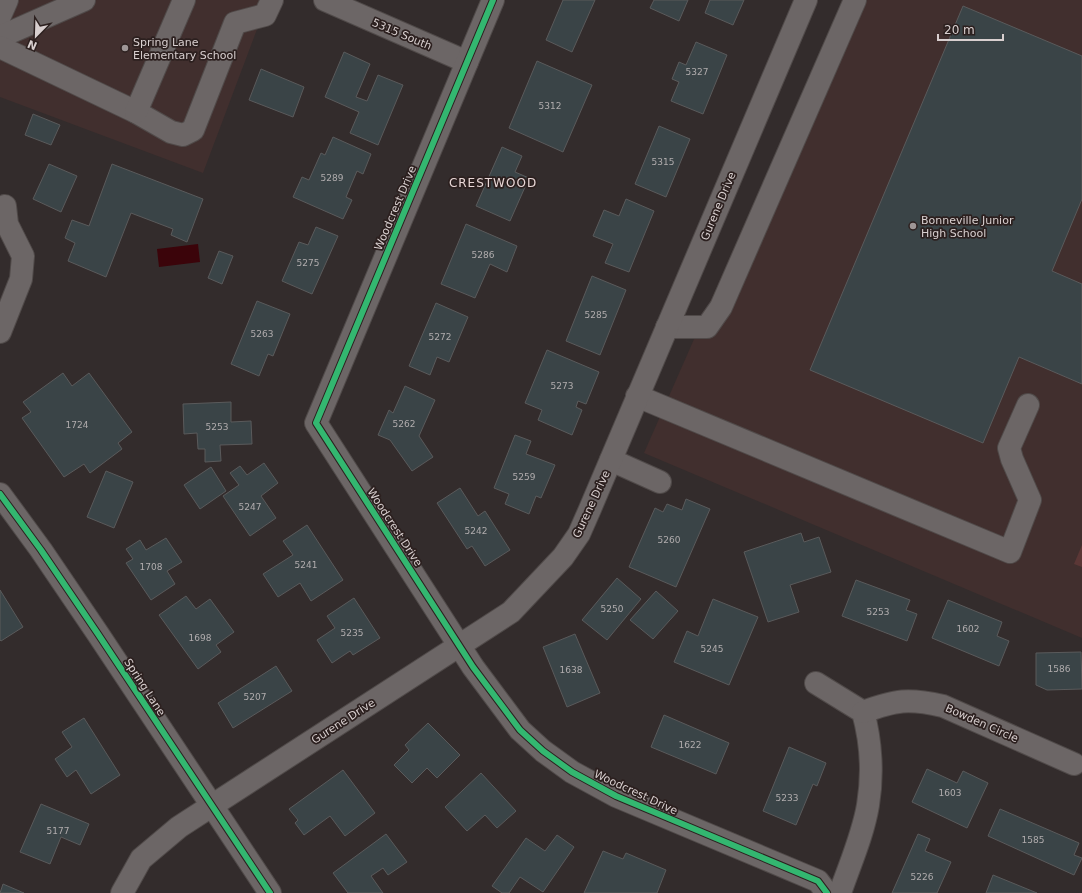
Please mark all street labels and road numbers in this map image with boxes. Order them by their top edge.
street label: 5315 South [370,16,434,53]
street label: Woodcrest Drive [372,164,419,252]
street label: Gurene Drive [698,170,739,242]
street label: Gurene Drive [570,468,613,540]
street label: Woodcrest Drive [364,486,425,569]
street label: Spring Lane [121,656,168,719]
street label: Gurene Drive [309,696,378,747]
street label: Bowden Circle [943,702,1020,745]
street label: Woodcrest Drive [592,767,680,818]

